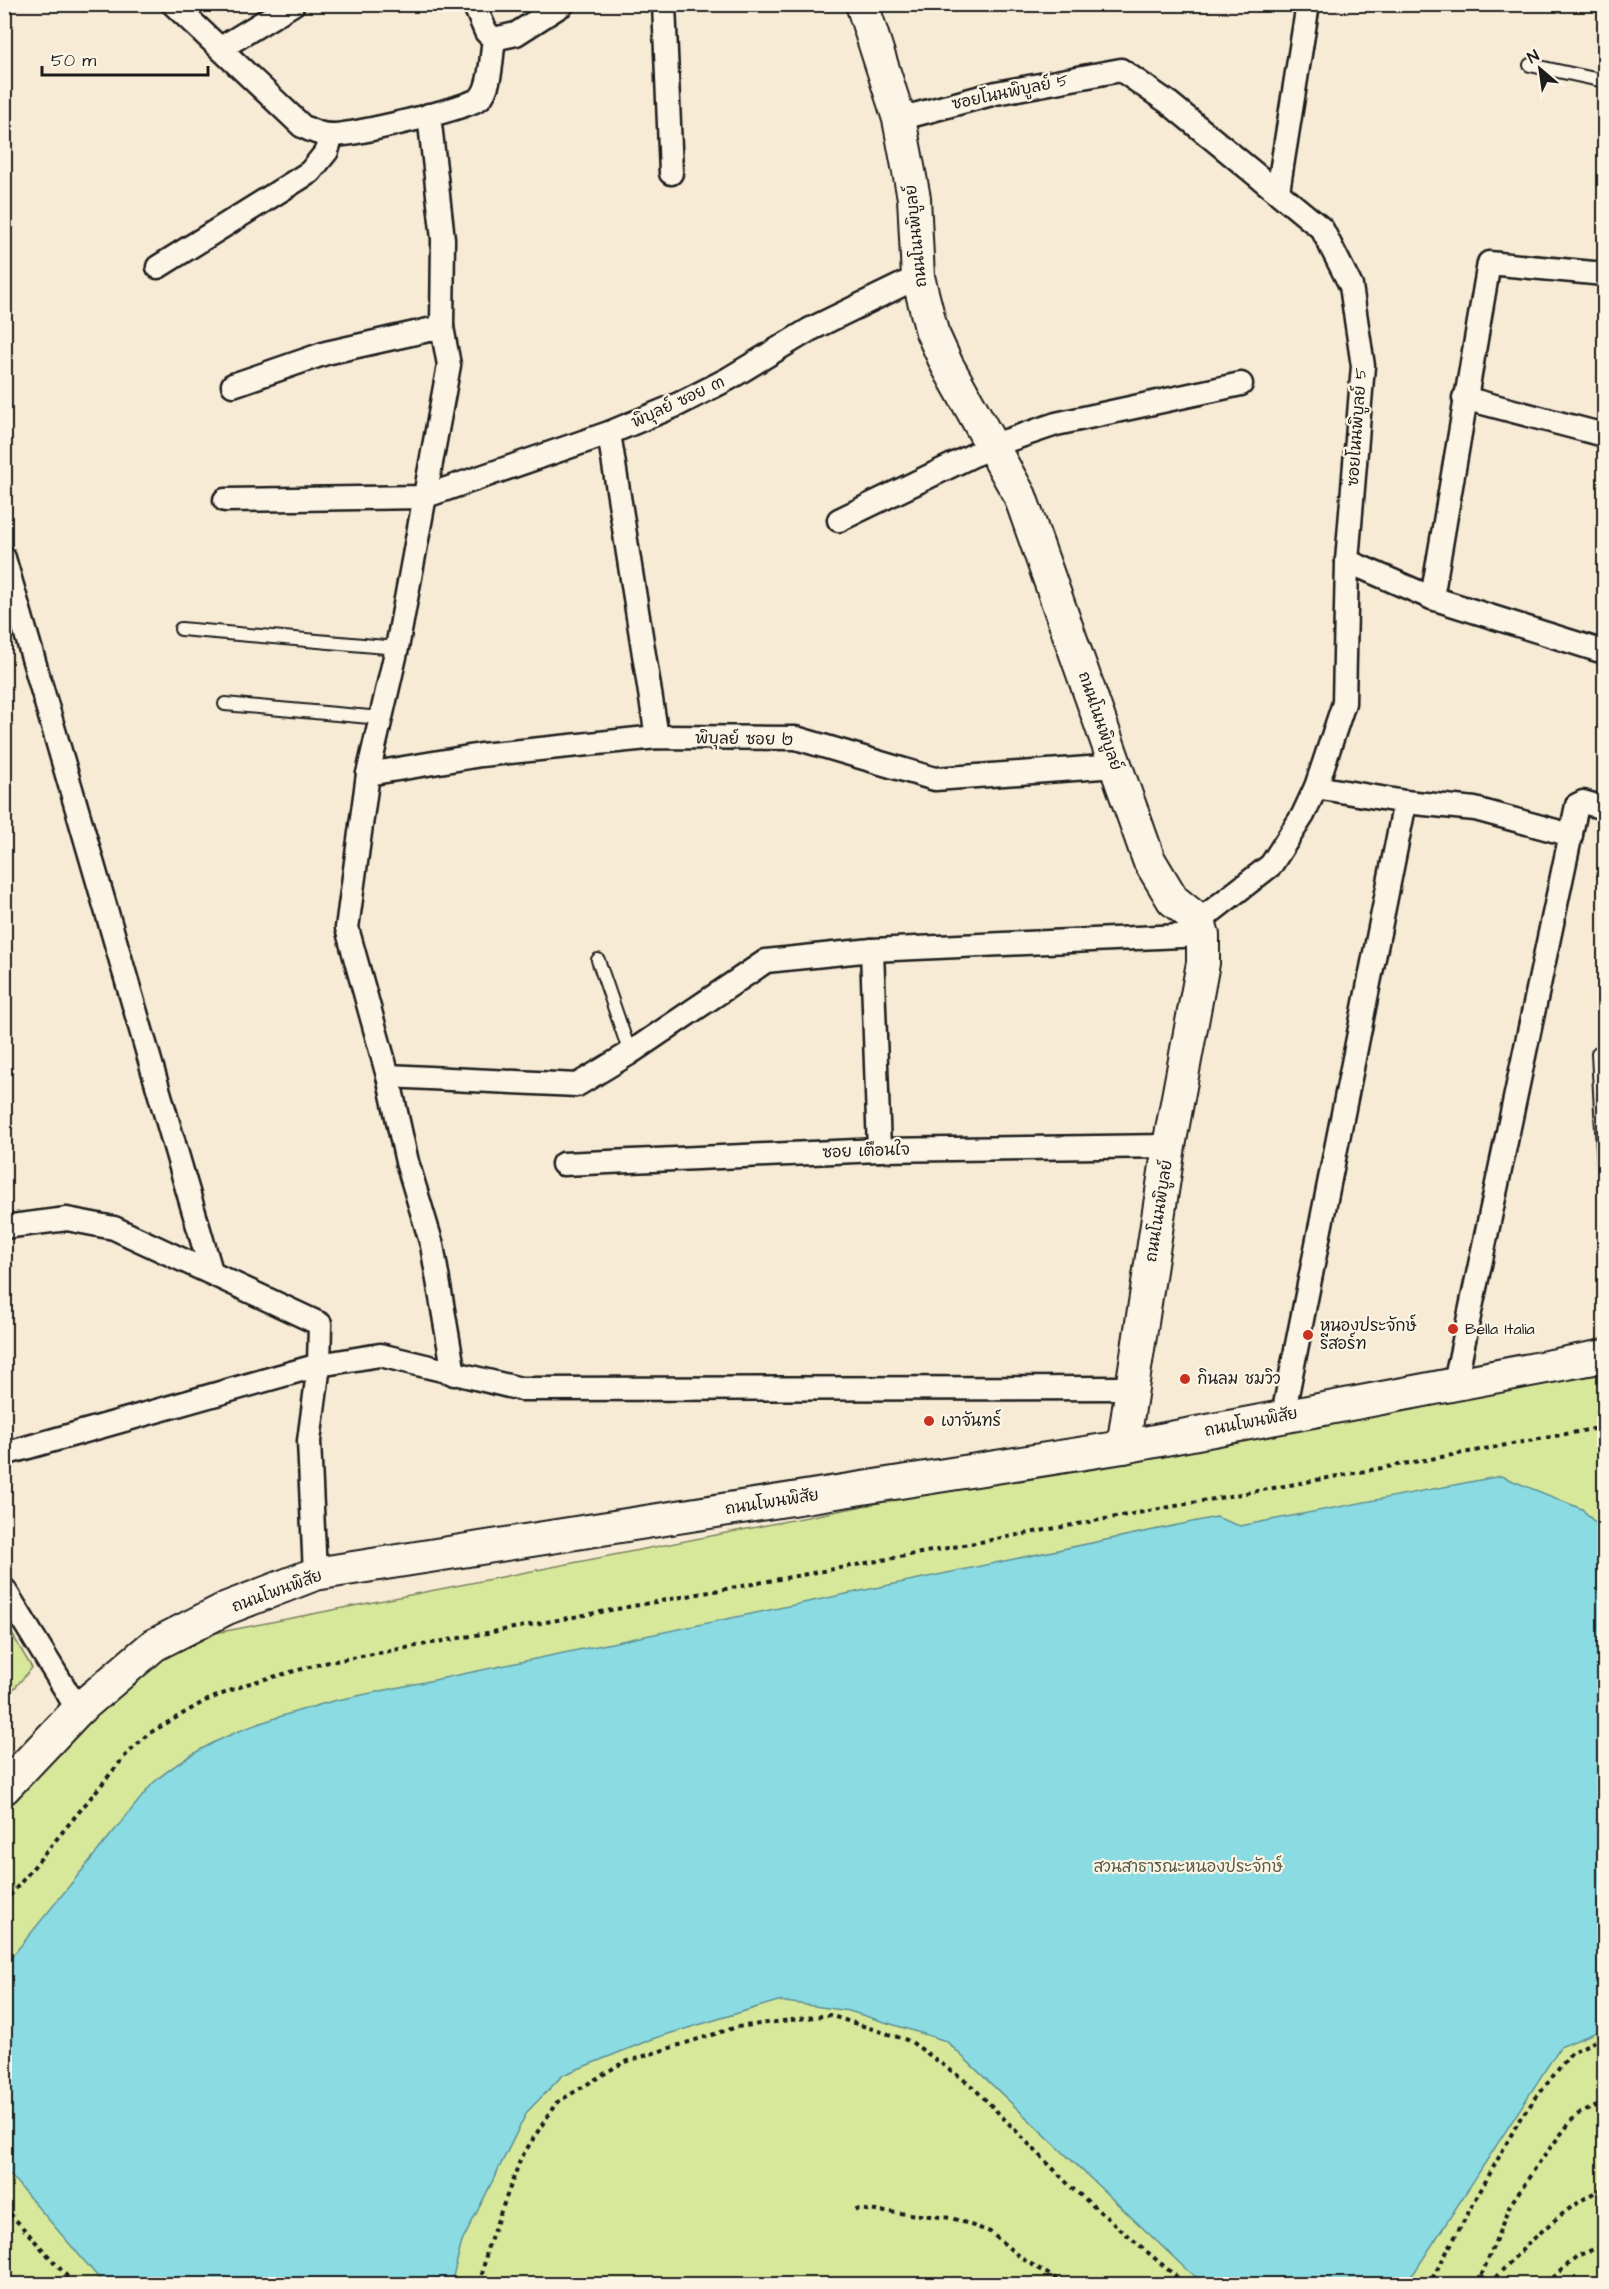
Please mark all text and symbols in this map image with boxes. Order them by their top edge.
scale bar [42,39,208,77]
north arrow [1510,39,1570,99]
text: N [1523,45,1543,69]
text: 50 m [51,48,96,73]
street label: ซอยโนนพิบูลย์ 5 [949,68,1071,116]
street label: ถนนโนนพิบูลย์ [899,183,933,289]
street label: ซอยโนนพิบูลย์ 5 [1341,366,1373,487]
street label: พิบุลย์ ซอย ๓ [627,370,729,434]
street label: ถนนโนนพิบูลย์ [1072,668,1128,774]
street label: พิบุลย์ ซอย ๒ [695,726,793,752]
street label: ซอย เตือนใจ [822,1137,910,1164]
street label: ถนนโนนพิบูลย์ [1139,1158,1179,1264]
place label: หนองประจักษ์ รีสอร์ท [1320,1314,1418,1355]
place label: Bella Italia [1465,1318,1535,1340]
marker: Bella Italia [1446,1322,1460,1336]
marker: หนองประจักษ์ รีสอร์ท [1301,1328,1315,1342]
place label: กินลม ชมวิว [1197,1368,1281,1390]
marker: กินลม ชมวิว [1178,1372,1192,1386]
street label: ถนนโพนพิสัย [1202,1401,1300,1442]
place label: เงาจันทร์ [941,1409,1002,1432]
marker: เงาจันทร์ [922,1414,936,1428]
street label: ถนนโพนพิสัย [723,1483,820,1520]
street label: ถนนโพนพิสัย [228,1564,325,1618]
park label: สวนสาธารณะหนองประจักษ์ [1093,1855,1284,1878]

